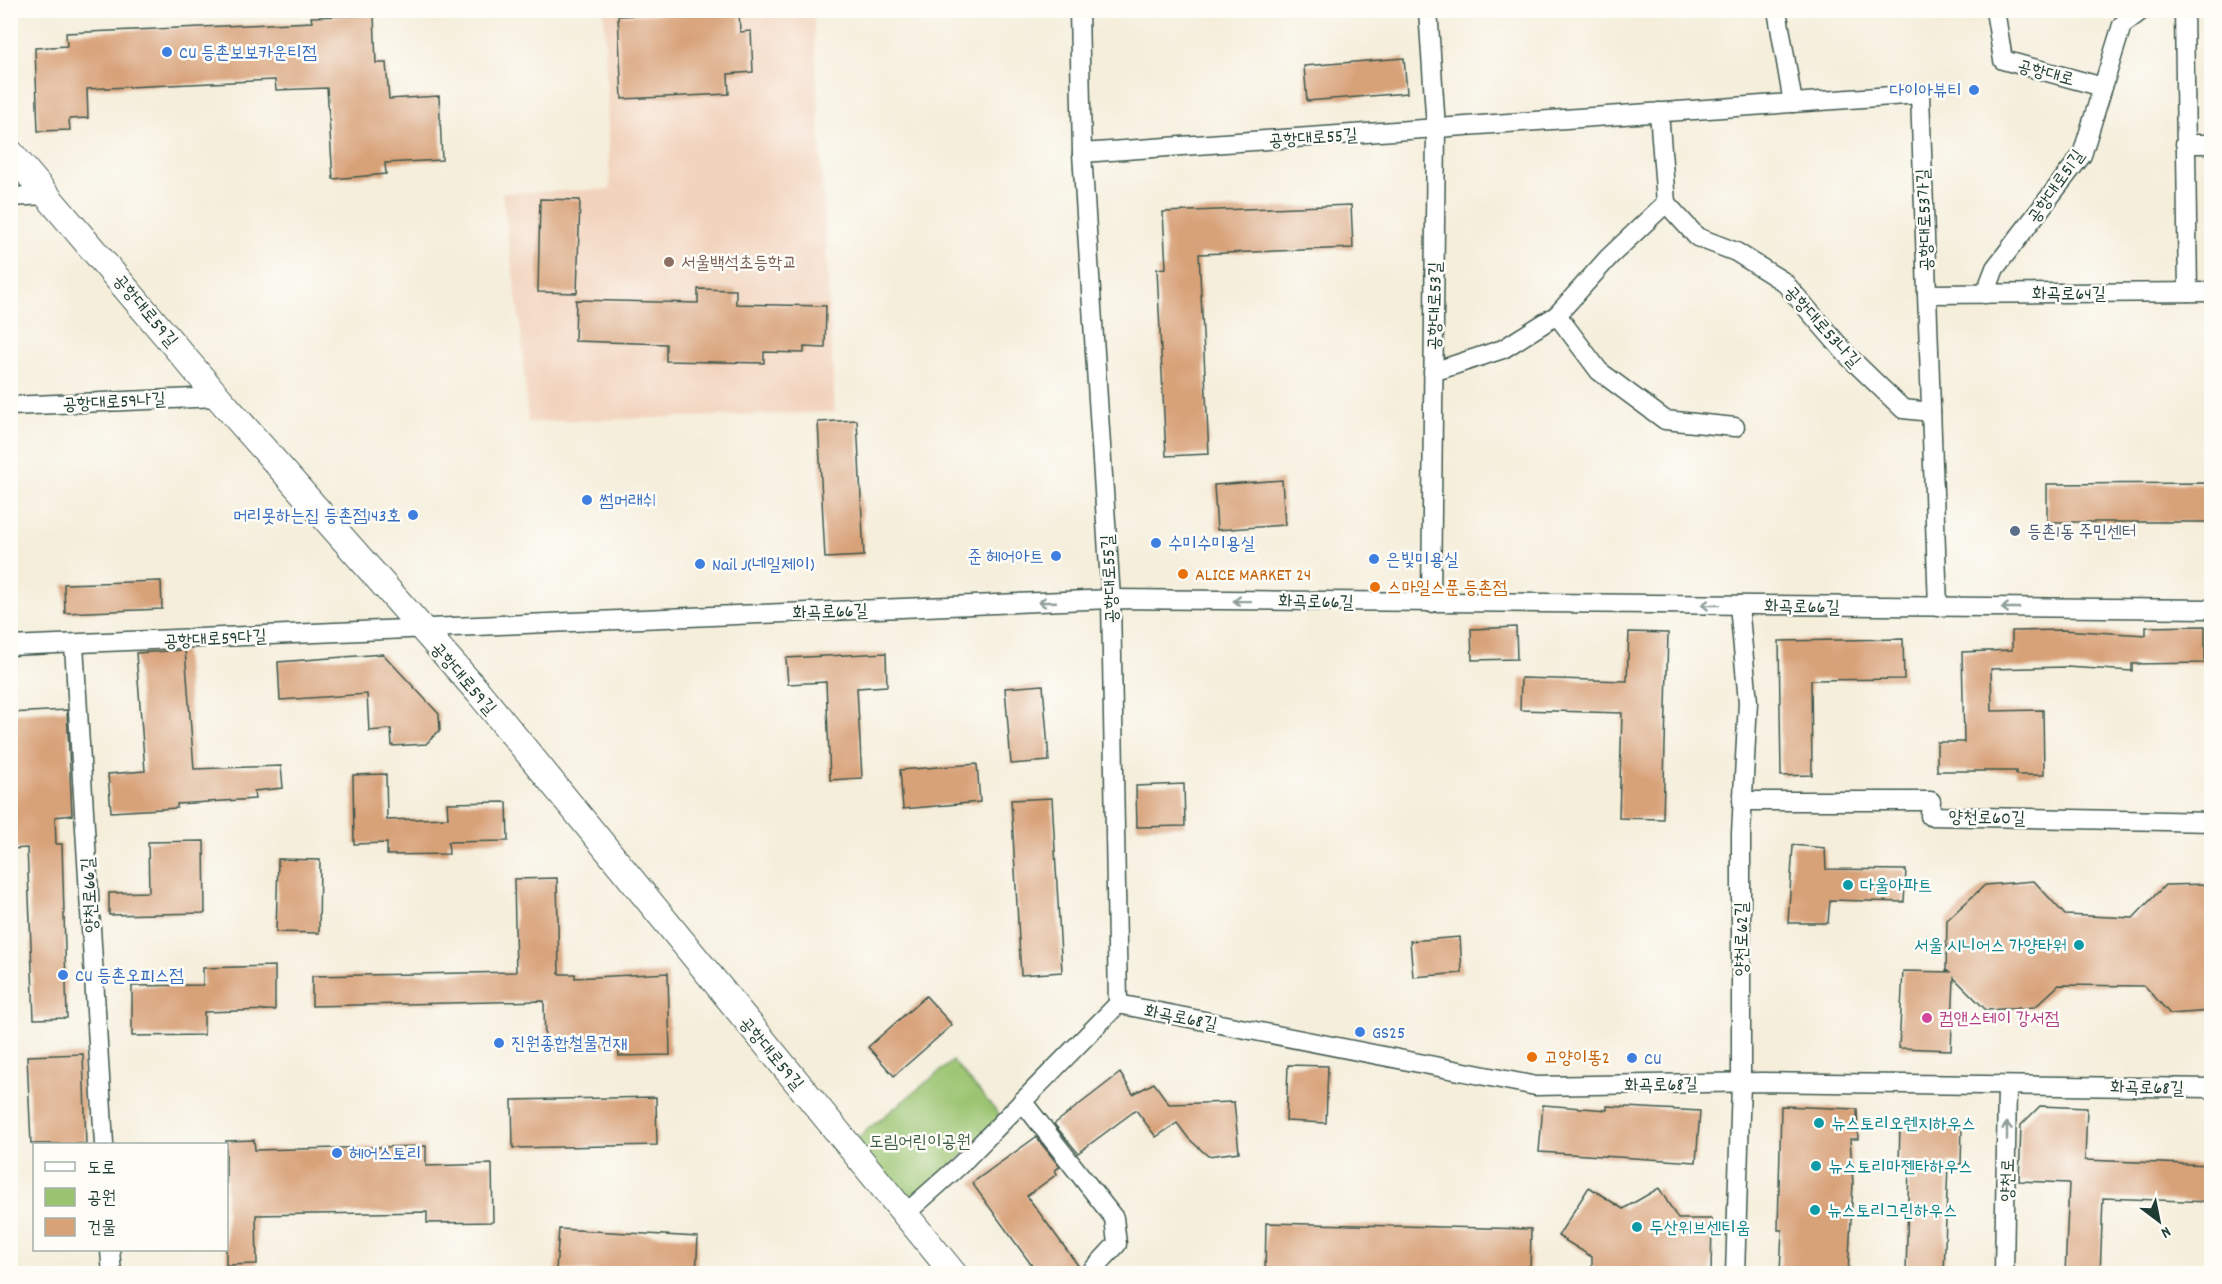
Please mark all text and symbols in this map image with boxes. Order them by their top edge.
place label: CU 등촌보보카운티점 [179,42,317,67]
marker: CU 등촌보보카운티점 [160,45,174,59]
street label: 공항대로 [2014,55,2077,94]
place label: 다이아뷰티 [1890,80,1962,105]
marker: 다이아뷰티 [1967,83,1981,97]
street label: 공항대로55길 [1268,124,1359,155]
street label: 공항대로51길 [2023,145,2092,229]
street label: 공항대로53가길 [1912,167,1941,272]
place label: 서울백석초등학교 [681,252,797,277]
marker: 서울백석초등학교 [662,255,676,269]
street label: 공항대로53길 [1423,261,1450,351]
street label: 공항대로59길 [106,269,183,354]
street label: 공항대로53나길 [1777,281,1865,375]
street label: 화곡로64길 [2032,283,2107,308]
street label: 공항대로59나길 [62,388,167,419]
place label: 썸머래쉬 [599,490,657,515]
marker: 썸머래쉬 [580,493,594,507]
place label: 머리못하는집 등촌점143호 [233,505,401,530]
marker: 머리못하는집 등촌점143호 [406,508,420,522]
place label: 등촌1동 주민센터 [2027,521,2136,546]
marker: 등촌1동 주민센터 [2008,524,2022,538]
street label: 공항대로55길 [1097,533,1126,624]
place label: 수미수미용실 [1168,533,1255,558]
marker: 수미수미용실 [1149,536,1163,550]
place label: 준 헤어아트 [967,546,1044,571]
marker: 준 헤어아트 [1049,549,1063,563]
place label: 은빛미용실 [1386,549,1459,574]
marker: 은빛미용실 [1367,552,1381,566]
place label: Nail J(네일제이) [712,554,815,579]
marker: Nail J(네일제이) [693,557,707,571]
place label: ALICE MARKET 24 [1195,564,1311,589]
marker: ALICE MARKET 24 [1176,567,1190,581]
place label: 스마일스푼 등촌점 [1387,577,1508,602]
marker: 스마일스푼 등촌점 [1368,580,1382,594]
street label: 화곡로66길 [1278,590,1354,617]
one-way arrow [1233,595,1253,607]
street label: 화곡로66길 [1764,595,1840,622]
one-way arrow [1038,596,1058,607]
one-way arrow [1701,599,1721,611]
street label: 화곡로66길 [792,600,869,627]
one-way arrow [2001,602,2021,614]
street label: 공항대로59다길 [163,625,268,656]
street label: 공항대로59길 [423,638,501,722]
street label: 양천로60길 [1948,806,2026,833]
street label: 양천로66길 [77,856,106,933]
place label: 다울아파트 [1860,875,1932,900]
marker: 다울아파트 [1841,878,1855,892]
street label: 양천로62길 [1731,901,1756,976]
place label: 서울 시니어스 가양타워 [1914,935,2067,960]
marker: 서울 시니어스 가양타워 [2072,938,2086,952]
place label: CU 등촌오피스점 [75,965,184,990]
marker: CU 등촌오피스점 [56,968,70,982]
street label: 화곡로68길 [1142,1000,1220,1039]
place label: 컴앤스테이 강서점 [1939,1008,2060,1033]
marker: 컴앤스테이 강서점 [1920,1011,1934,1025]
street label: 공항대로59길 [732,1012,809,1097]
place label: GS25 [1372,1022,1405,1047]
marker: GS25 [1353,1025,1367,1039]
place label: 진원종합철물건재 [511,1033,627,1058]
marker: 진원종합철물건재 [492,1036,506,1050]
place label: 고양이똥2 [1544,1047,1610,1072]
place label: CU [1644,1048,1662,1073]
marker: 고양이똥2 [1525,1050,1539,1064]
marker: CU [1625,1051,1639,1065]
street label: 화곡로68길 [1624,1073,1699,1100]
street label: 화곡로68길 [2110,1076,2185,1103]
place label: 뉴스토리오렌지하우스 [1831,1113,1976,1138]
marker: 뉴스토리오렌지하우스 [1812,1116,1826,1130]
one-way arrow [2001,1122,2013,1142]
park label: 도림어린이공원 [869,1131,971,1156]
legend [33,1143,228,1251]
place label: 헤어스토리 [349,1143,421,1168]
marker: 헤어스토리 [330,1146,344,1160]
place label: 뉴스토리마젠타하우스 [1828,1156,1973,1181]
text: 도로 [87,1157,116,1182]
street label: 양천로 [1997,1158,2022,1202]
marker: 뉴스토리마젠타하우스 [1809,1159,1823,1173]
text: 공원 [87,1187,116,1212]
north arrow [2129,1191,2189,1251]
place label: 뉴스토리그린하우스 [1827,1200,1957,1225]
marker: 뉴스토리그린하우스 [1808,1203,1822,1217]
text: 건물 [87,1217,116,1242]
place label: 두산위브센티움 [1649,1217,1750,1242]
marker: 두산위브센티움 [1630,1220,1644,1234]
text: N [2156,1220,2175,1243]

